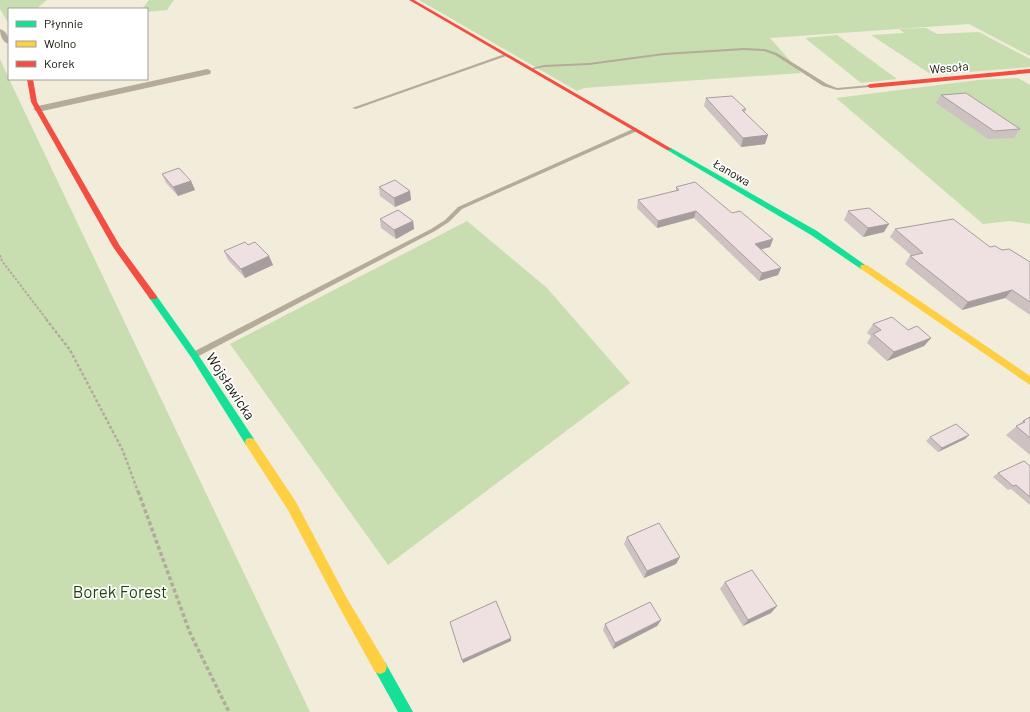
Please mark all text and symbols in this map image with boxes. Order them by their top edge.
legend [8,8,148,80]
text: Płynnie [44,16,83,30]
text: Wolno [44,36,76,50]
text: Korek [44,56,74,70]
street label: Wesoła [929,58,969,76]
street label: Łanowa [710,155,753,188]
street label: Wojsławicka [203,349,259,423]
park label: Borek Forest [73,581,167,601]

